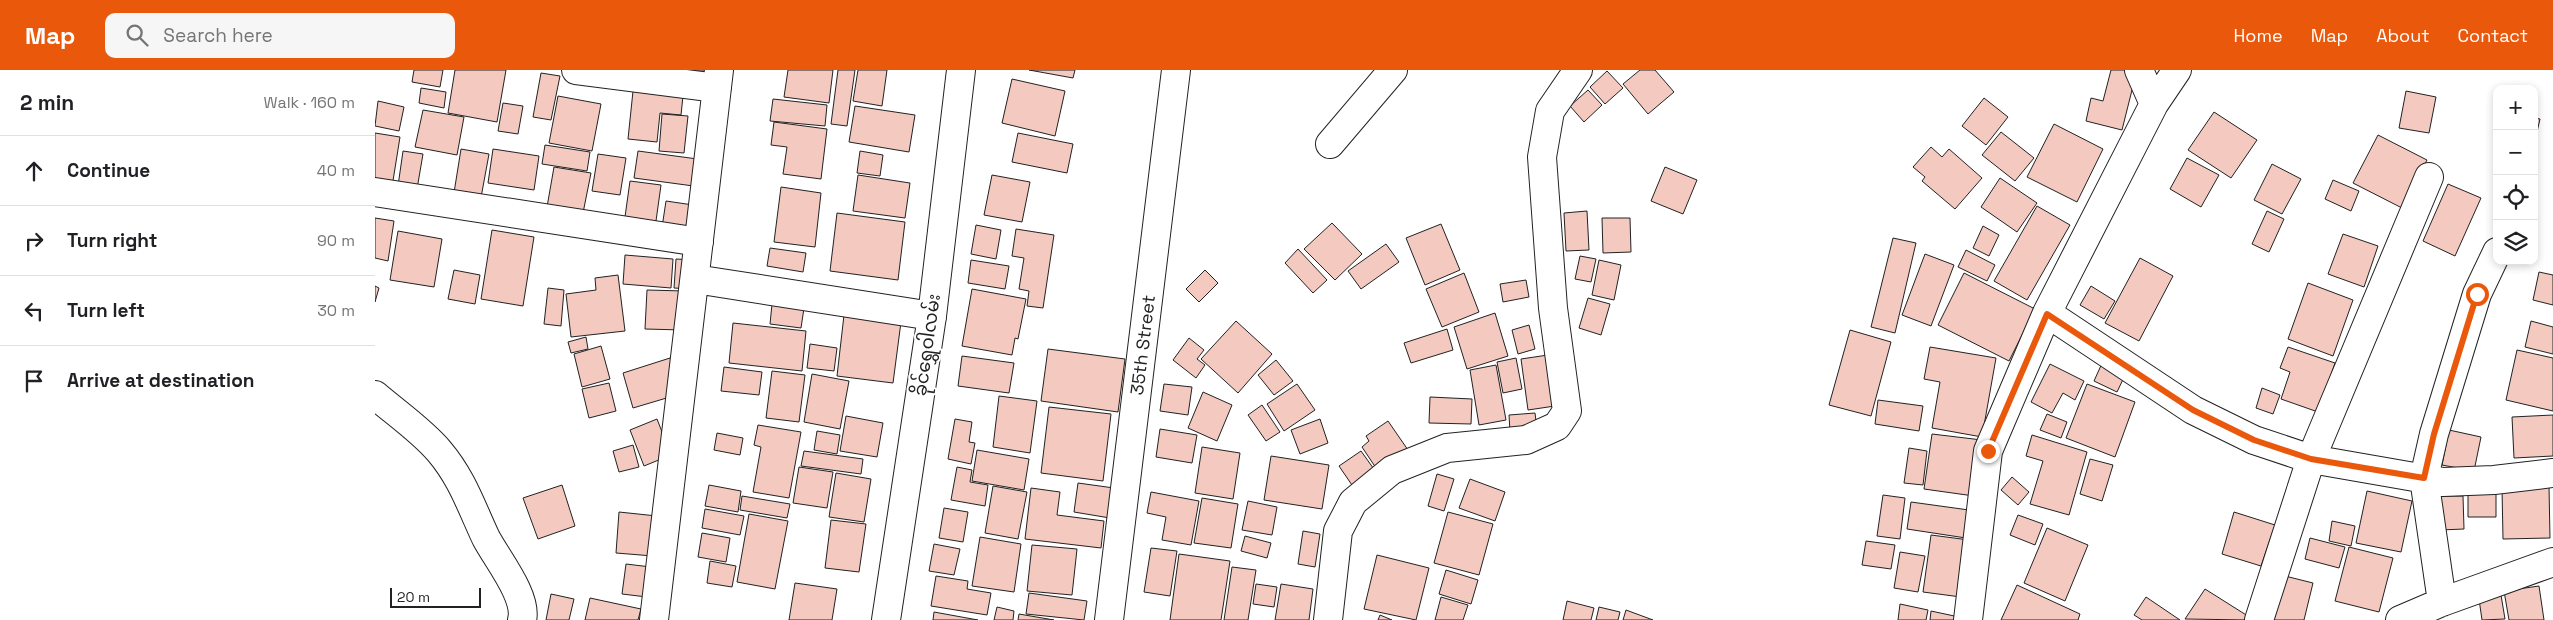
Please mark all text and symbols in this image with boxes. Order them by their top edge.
search box [105,13,455,58]
text: Map [25,20,75,51]
icon: search [123,21,151,49]
text: Search here [163,23,273,48]
text: Home [2234,24,2283,47]
text: Map [2311,24,2348,47]
text: About [2376,24,2430,47]
text: Contact [2458,24,2528,47]
map controls [2493,85,2538,265]
button: + [2493,85,2538,130]
text: 2 min [20,89,74,116]
text: Walk · 160 m [264,92,355,113]
button: − [2493,130,2538,175]
icon: ahead [20,157,48,185]
text: Continue [67,158,150,183]
text: 40 m [317,160,355,181]
button: locate [2493,175,2538,220]
button: layers [2493,220,2538,265]
icon: right [20,227,48,255]
text: Turn right [67,228,157,253]
text: 90 m [317,230,355,251]
route start [2466,283,2489,306]
street label: ခိုင်ရွှေဝါလမ်း [906,292,949,398]
street label: 35th Street [1125,294,1160,396]
icon: left [20,297,48,325]
text: Turn left [67,298,145,323]
text: 30 m [317,300,355,321]
icon: arrive [20,367,48,395]
text: Arrive at destination [67,368,255,393]
route end [1977,440,2000,463]
scale bar [390,585,481,608]
text: 20 m [397,588,430,606]

